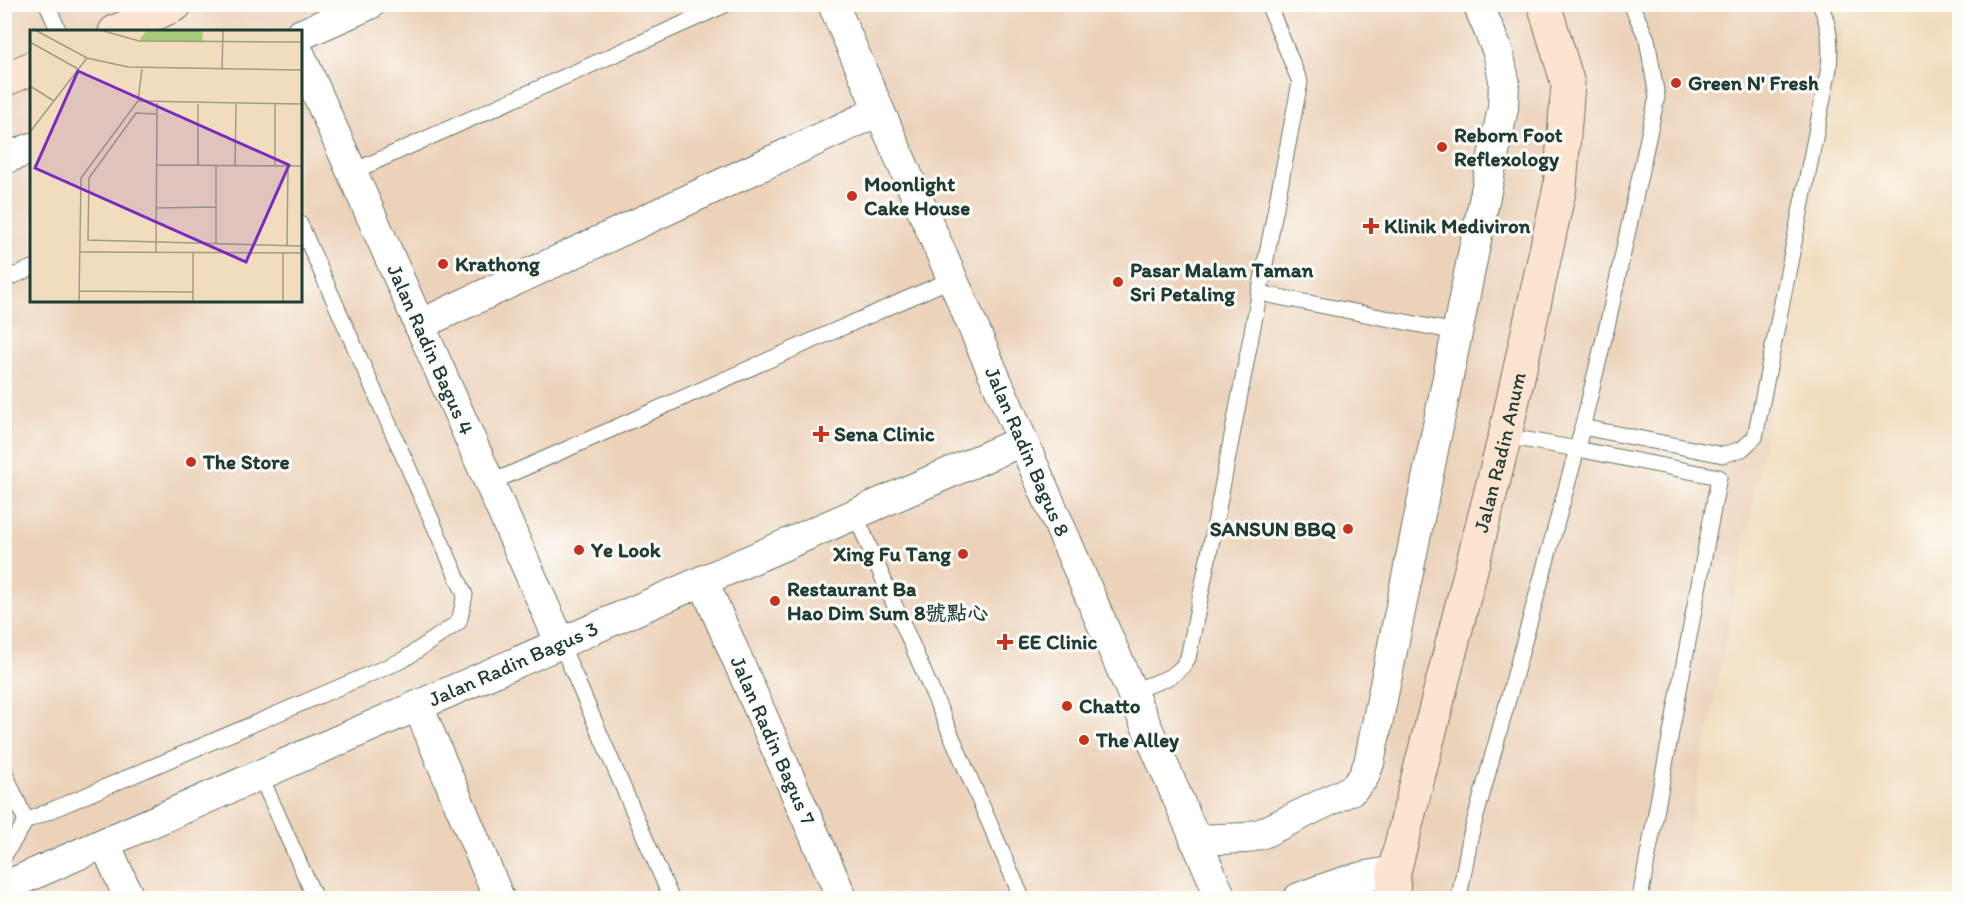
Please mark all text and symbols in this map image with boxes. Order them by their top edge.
inset map [30,30,302,302]
place label: Green N' Fresh [1688,70,1819,95]
marker: Green N' Fresh [1669,76,1683,90]
place label: Reborn Foot Reflexology [1454,122,1563,172]
marker: Reborn Foot Reflexology [1435,140,1449,154]
place label: Moonlight Cake House [864,171,970,220]
marker: Moonlight Cake House [845,189,859,203]
place label: Klinik Mediviron [1384,213,1531,238]
marker: Klinik Mediviron [1362,217,1380,235]
place label: Krathong [455,251,540,277]
marker: Krathong [436,257,450,271]
place label: Pasar Malam Taman Sri Petaling [1130,257,1314,307]
street label: Jalan Radin Bagus 4 [382,260,480,439]
marker: Pasar Malam Taman Sri Petaling [1111,275,1125,289]
street label: Jalan Radin Bagus 8 [980,363,1076,540]
street label: Jalan Radin Anum [1468,369,1531,535]
place label: Sena Clinic [834,421,935,446]
marker: Sena Clinic [812,425,830,443]
place label: The Store [202,449,290,474]
marker: The Store [184,455,198,469]
place label: SANSUN BBQ [1210,516,1336,541]
marker: SANSUN BBQ [1341,522,1355,536]
place label: Ye Look [590,537,662,562]
place label: Xing Fu Tang [833,541,951,567]
marker: Ye Look [572,543,586,557]
marker: Xing Fu Tang [956,547,970,561]
place label: Restaurant Ba Hao Dim Sum 8號點心 [787,576,988,625]
marker: Restaurant Ba Hao Dim Sum 8號點心 [768,594,782,608]
street label: Jalan Radin Bagus 3 [424,615,602,711]
place label: EE Clinic [1018,629,1097,654]
marker: EE Clinic [996,633,1014,651]
street label: Jalan Radin Bagus 7 [725,652,821,828]
place label: Chatto [1079,693,1141,718]
marker: Chatto [1060,699,1074,713]
place label: The Alley [1095,727,1179,753]
marker: The Alley [1077,733,1091,747]

